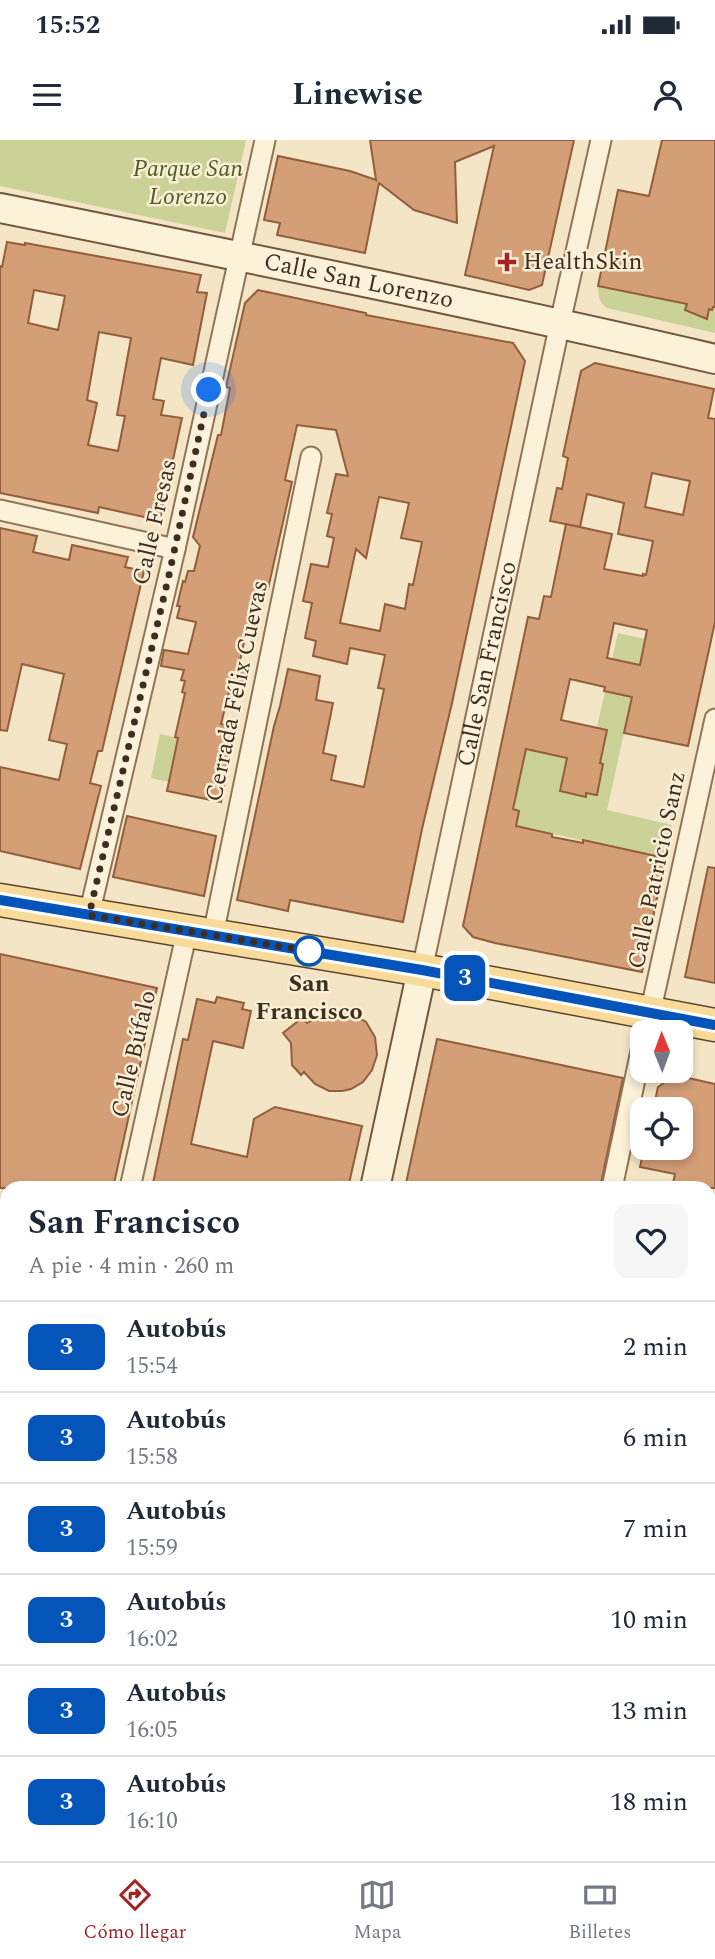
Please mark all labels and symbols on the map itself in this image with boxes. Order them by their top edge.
park label: Parque San Lorenzo [133,151,244,215]
street label: Calle San Lorenzo [260,244,457,318]
place label: HealthSkin [523,244,642,280]
marker: HealthSkin [497,252,517,272]
your location [191,372,226,407]
street label: Calle Fresas [123,455,187,589]
street label: Calle San Francisco [448,558,527,770]
street label: Cerrada Félix Cuevas [196,577,278,805]
street label: Calle Patricio Sanz [618,768,696,972]
marker: San Francisco [294,936,324,966]
line badge: 3 [442,955,488,1001]
place label: San Francisco [255,966,363,1030]
street label: Calle Búfalo [102,987,166,1121]
north arrow [630,1020,693,1083]

